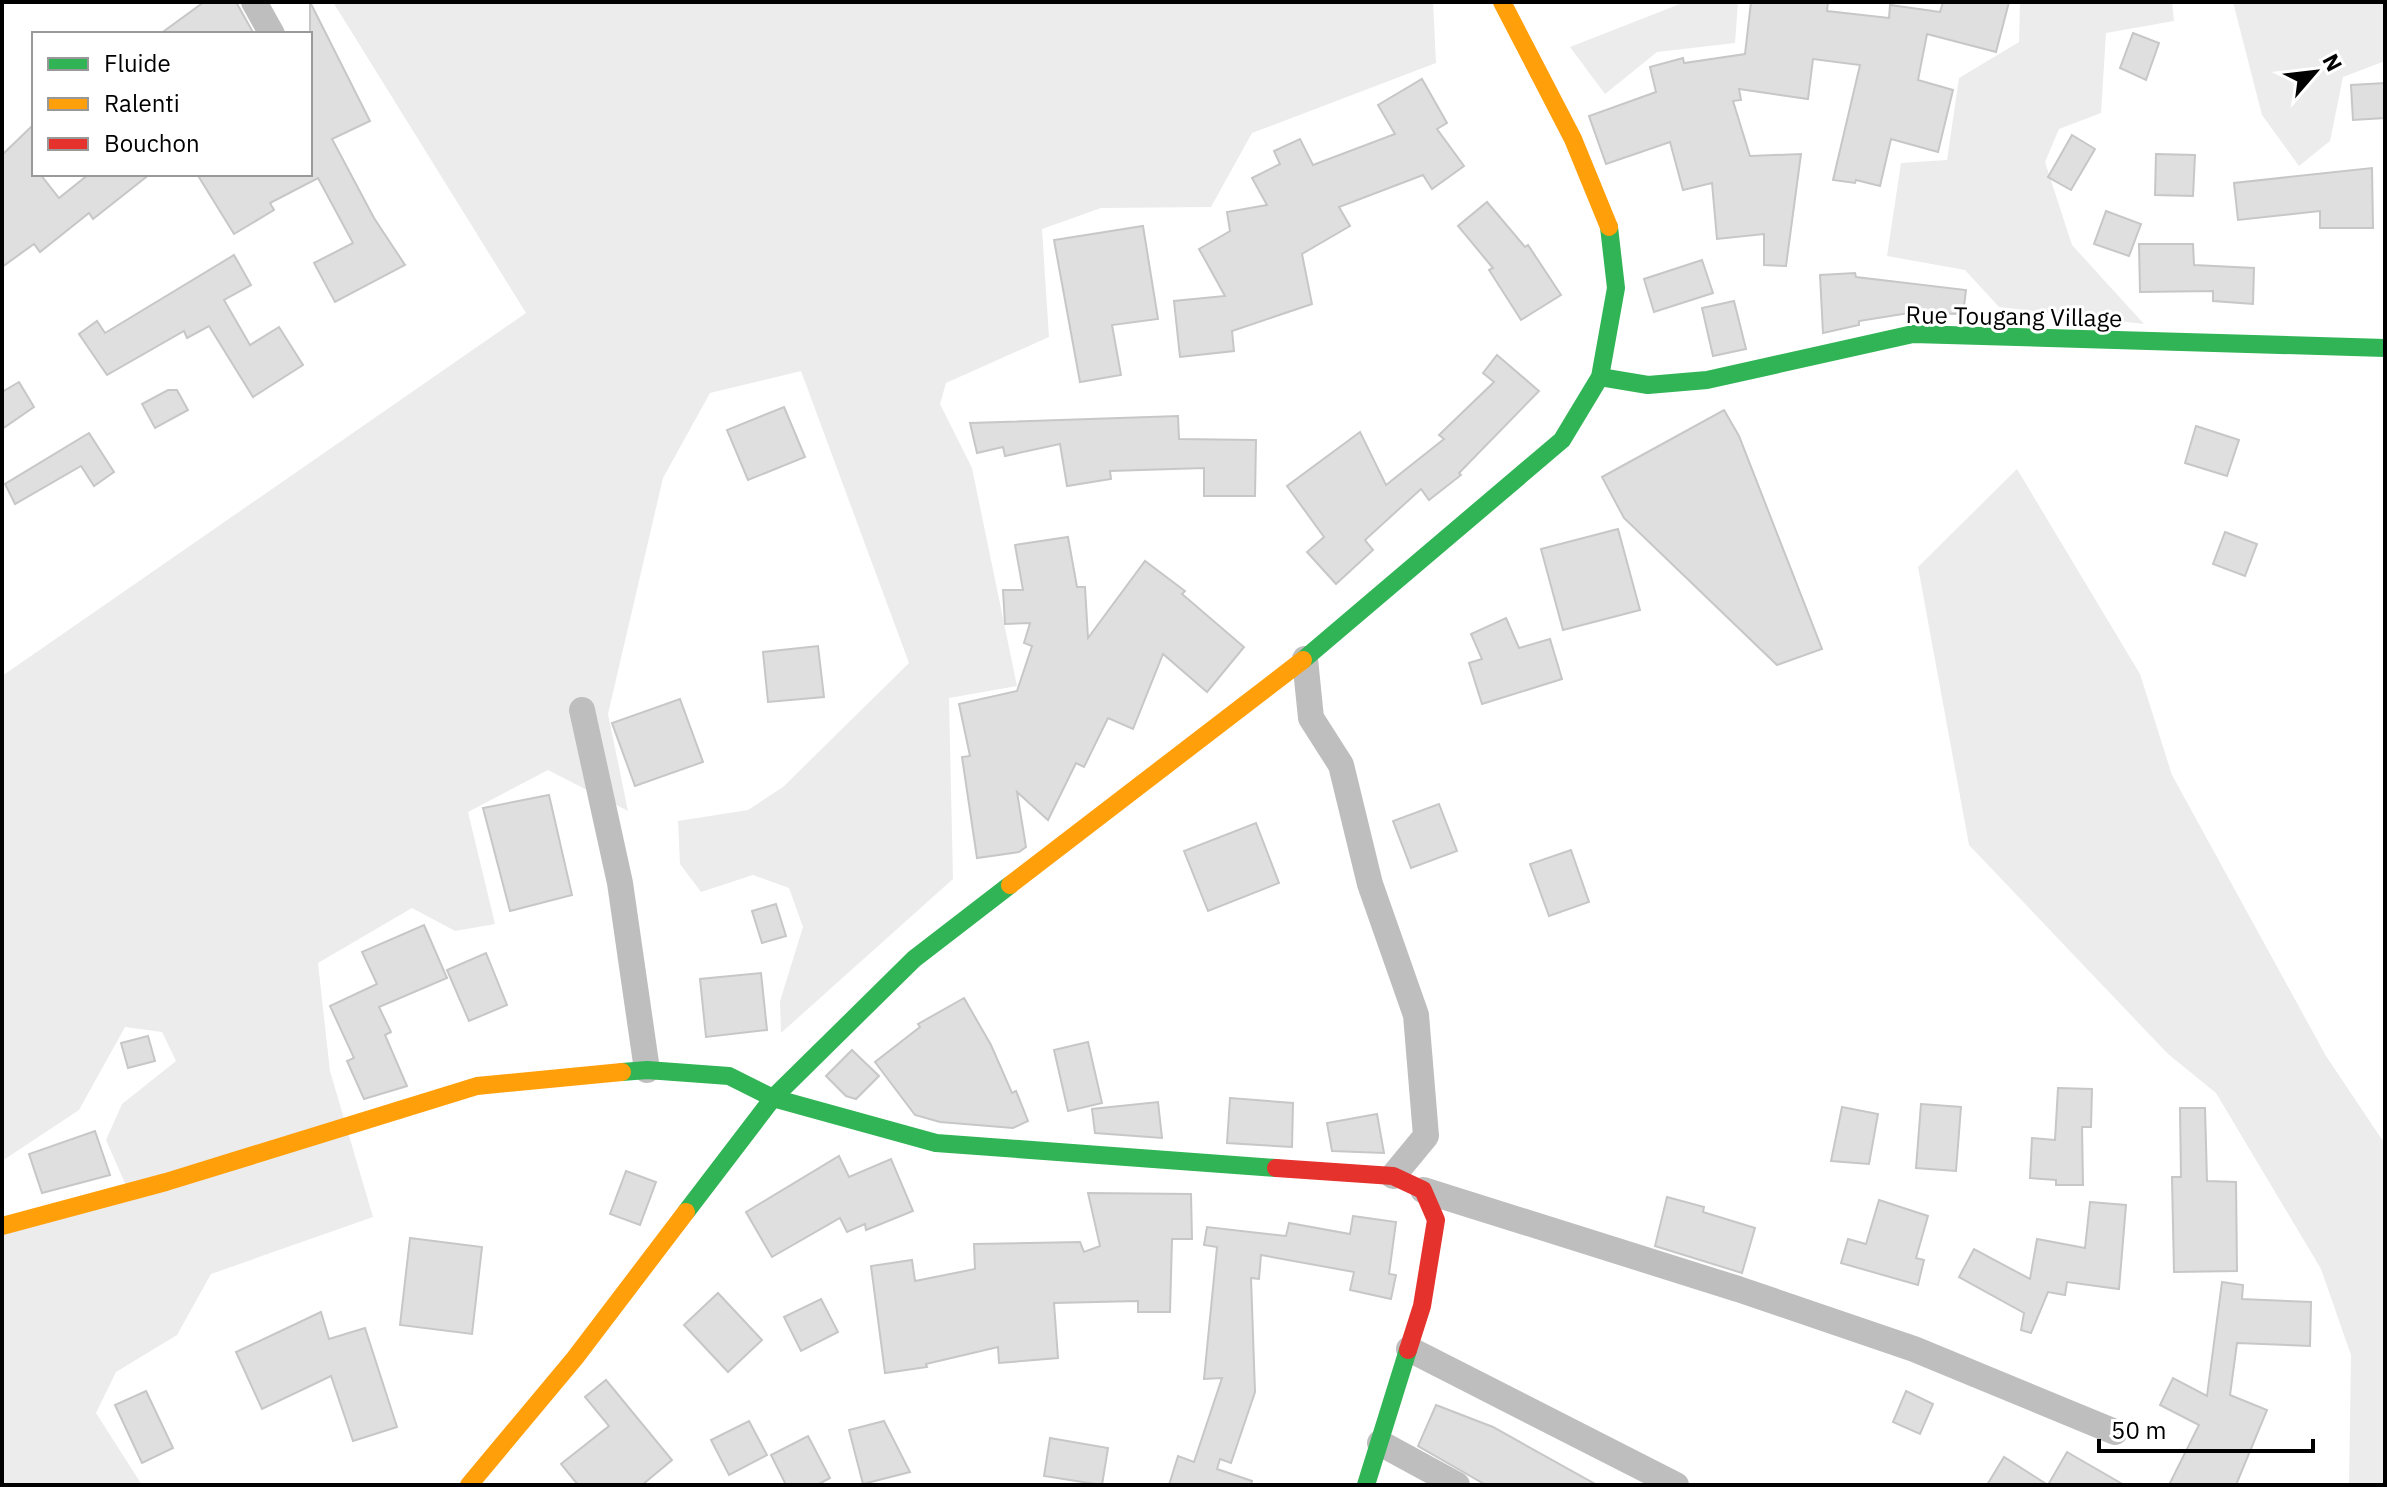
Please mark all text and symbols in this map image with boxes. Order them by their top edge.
legend [32,32,312,176]
north arrow [2275,32,2355,112]
text: Fluide [104,47,171,79]
text: N [2317,49,2350,76]
text: Ralenti [104,87,180,119]
text: Bouchon [104,127,200,159]
street label: Rue Tougang Village [1905,298,2123,334]
scale bar [2099,1403,2313,1453]
text: 50 m [2111,1414,2166,1446]

